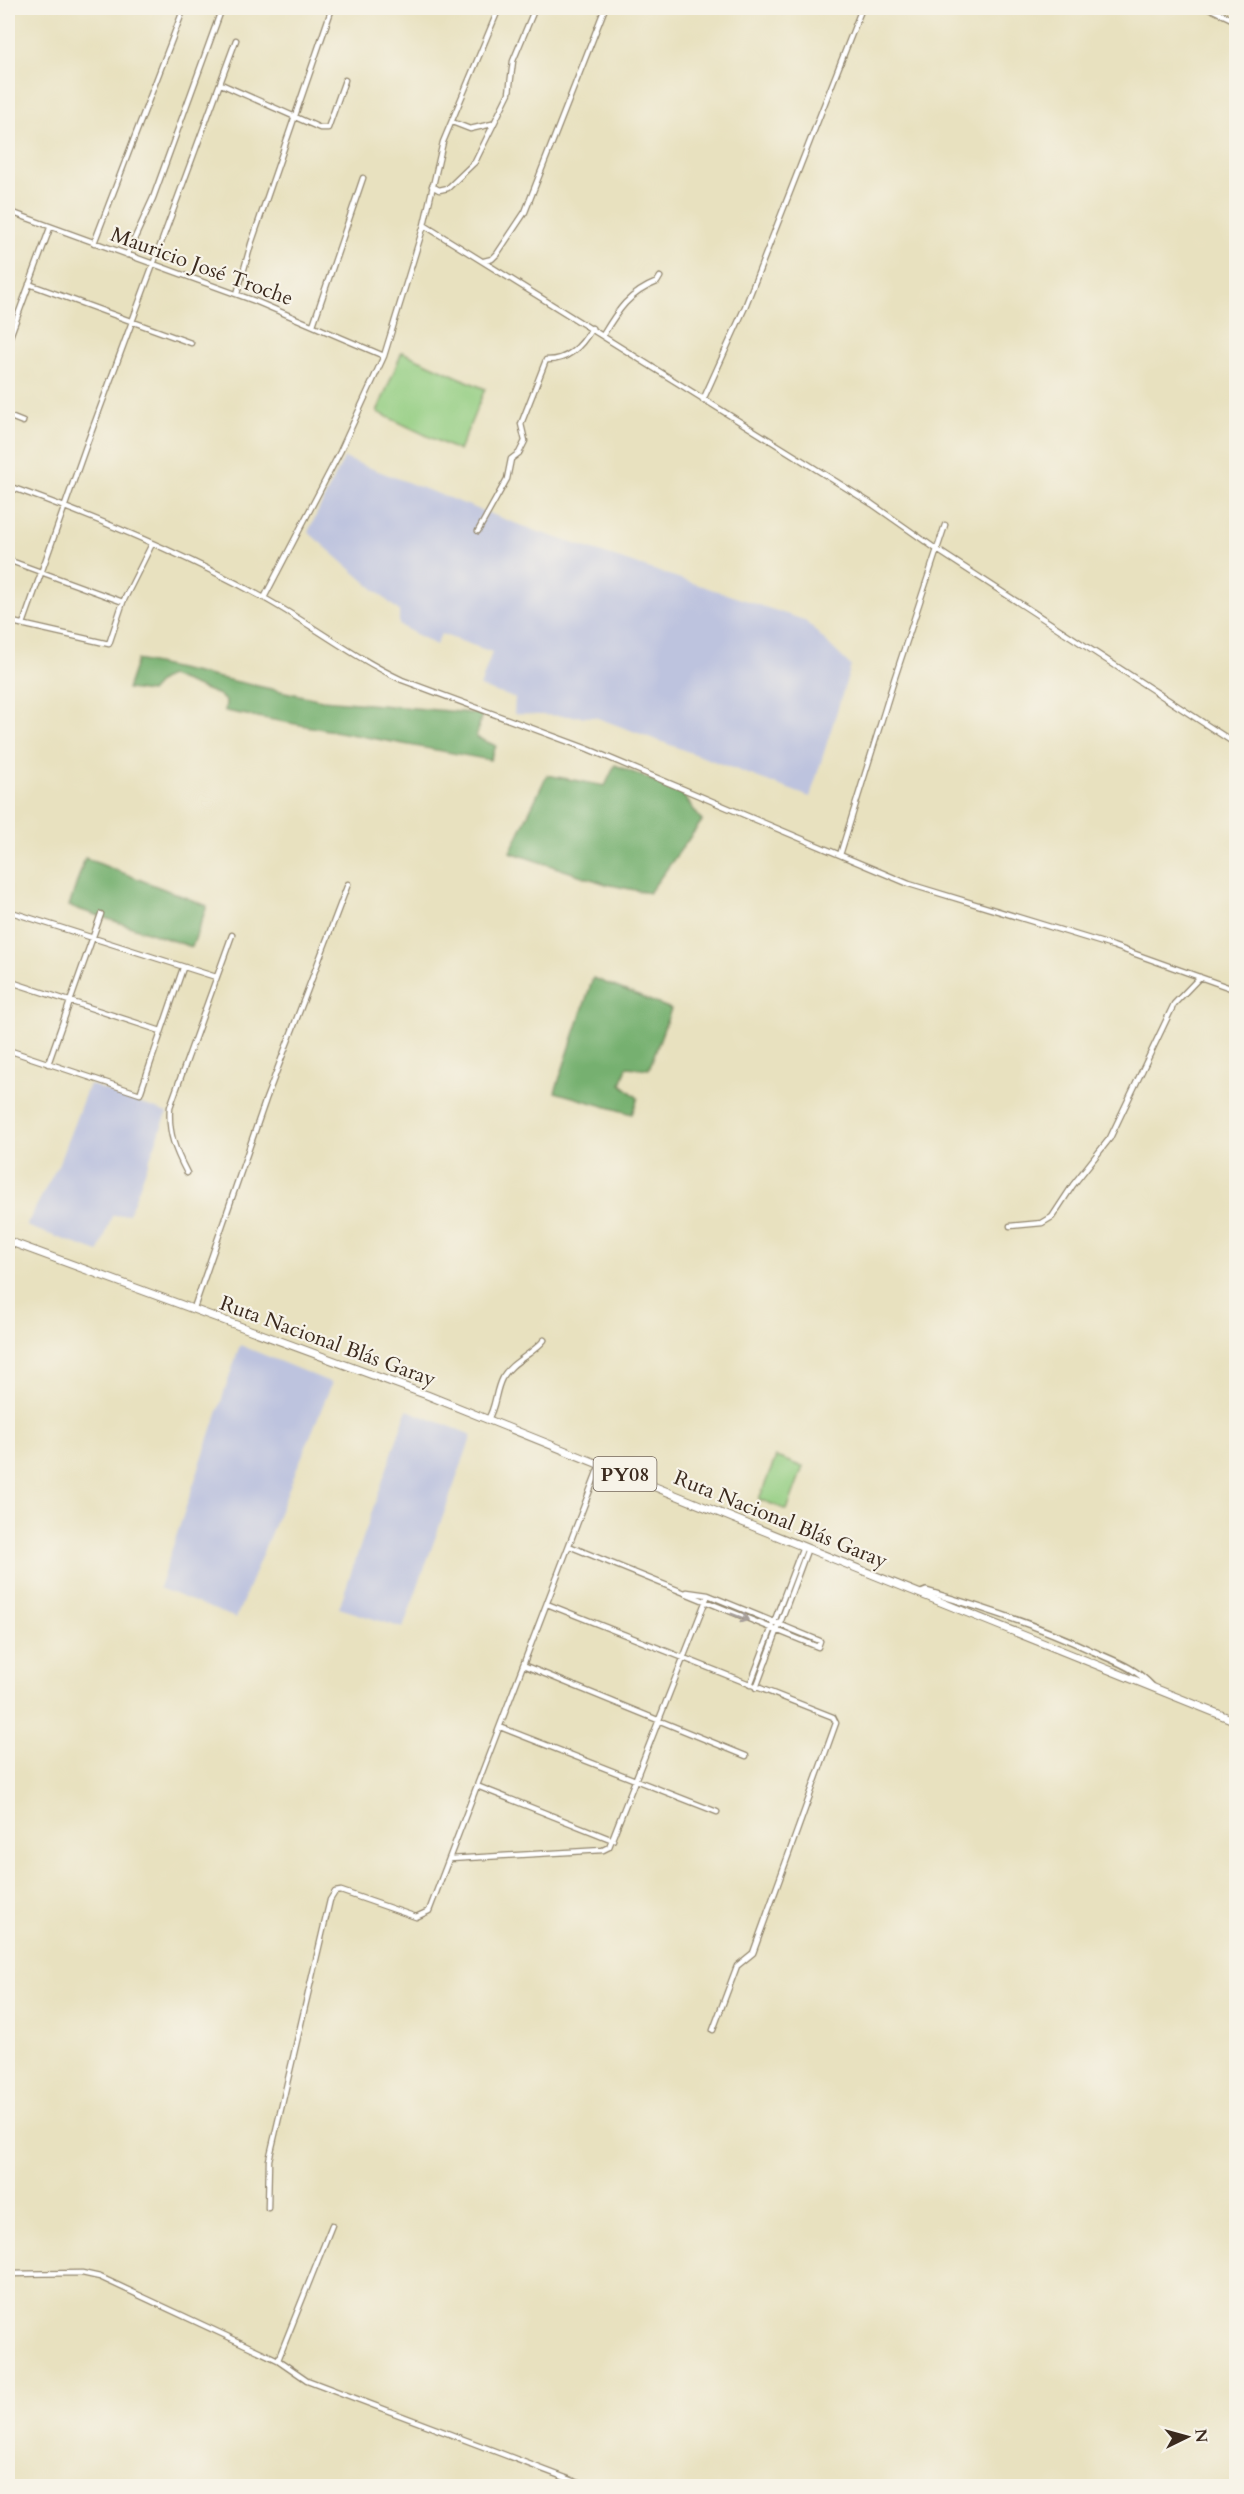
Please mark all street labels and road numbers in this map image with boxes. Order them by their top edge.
street label: Mauricio José Troche [107,220,297,313]
street label: Ruta Nacional Blás Garay [216,1289,440,1394]
road number: PY08 [594,1457,656,1491]
street label: Ruta Nacional Blás Garay [670,1463,892,1576]

